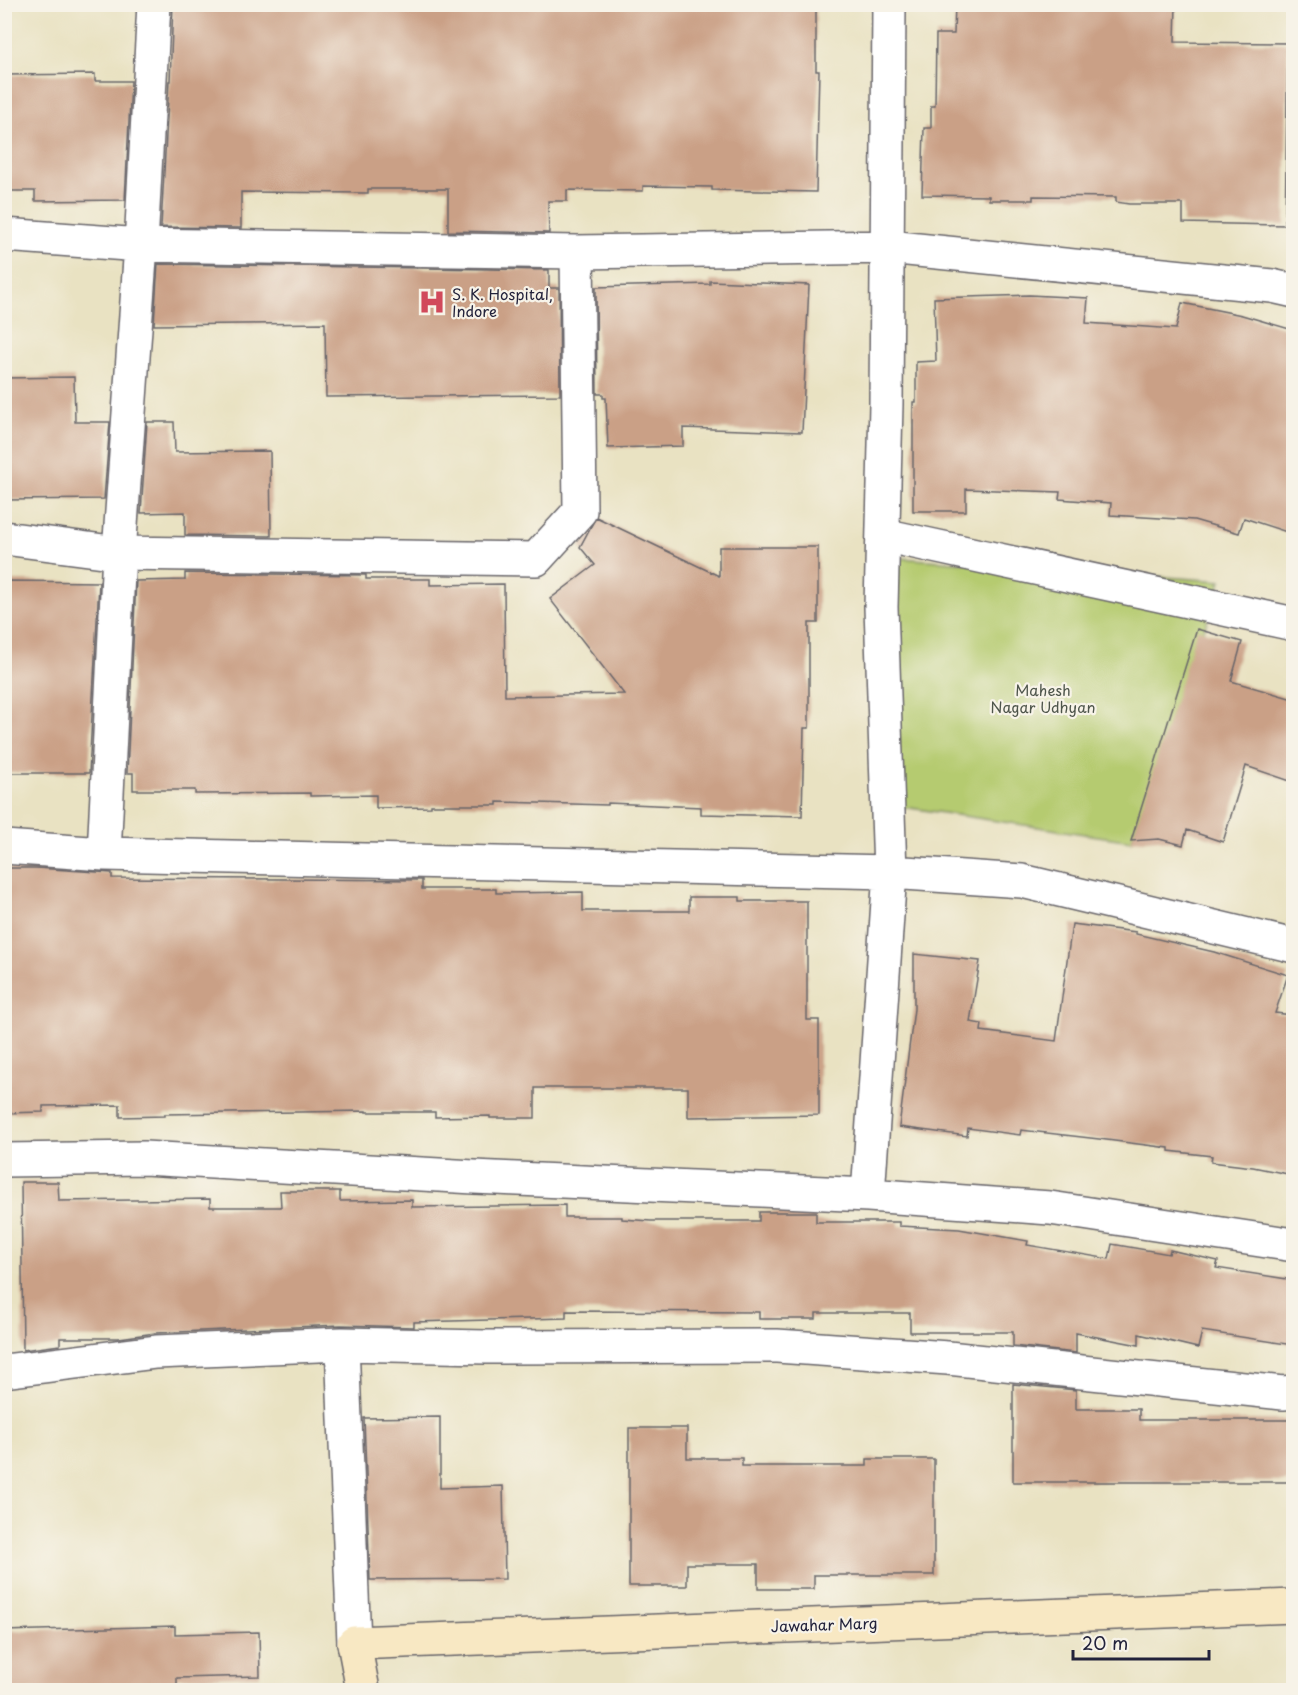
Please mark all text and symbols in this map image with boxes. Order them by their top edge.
place label: S. K. Hospital, Indore [452,282,553,322]
hospital icon: S. K. Hospital, Indore [417,287,447,317]
park label: Mahesh Nagar Udhyan [990,678,1096,718]
street label: Jawahar Marg [770,1611,878,1637]
scale bar [1073,1623,1210,1661]
text: 20 m [1082,1629,1128,1656]

